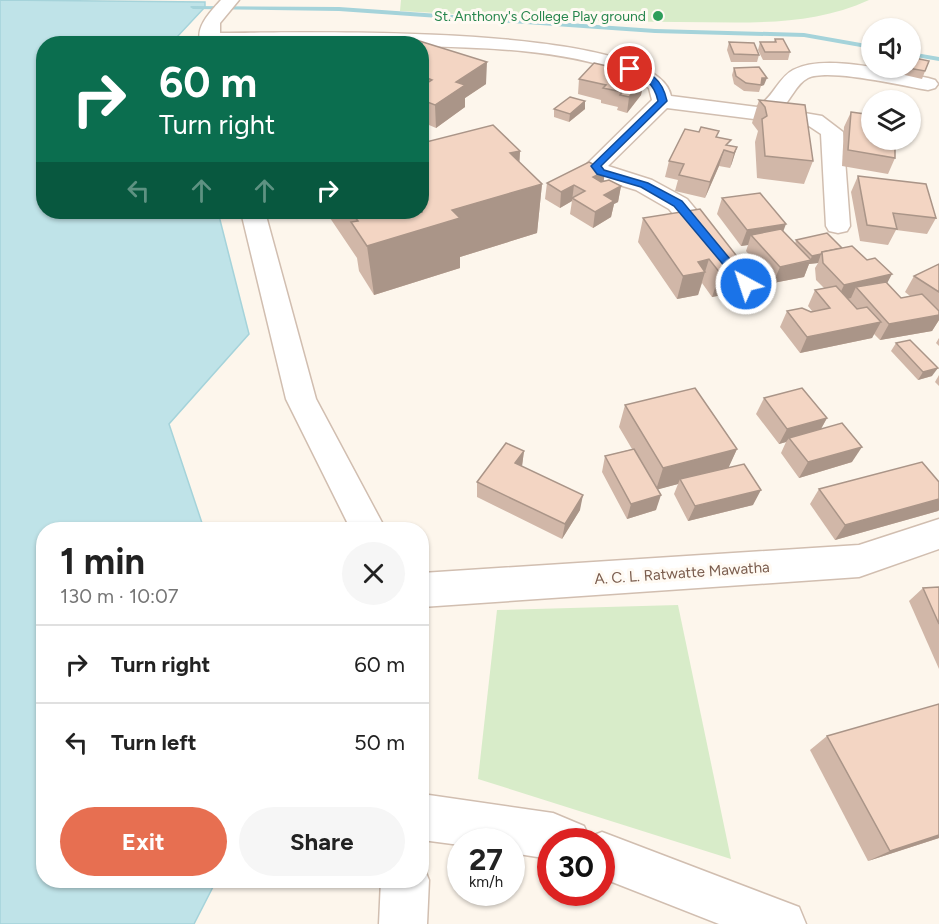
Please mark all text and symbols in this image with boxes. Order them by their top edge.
place label: St. Anthony's College Play ground [434,8,646,25]
marker: St. Anthony's College Play ground [651,9,665,23]
map controls [861,18,921,150]
button: sound [861,18,921,78]
pin [604,43,655,94]
icon: arrive [613,52,646,85]
text: 60 m [159,57,257,108]
icon: right [60,60,138,138]
button: layers [861,90,921,150]
text: Turn right [159,108,275,141]
icon: left [122,174,155,207]
icon: ahead [185,174,218,207]
icon: ahead [248,174,281,207]
icon: right [311,174,344,207]
position arrow [714,252,778,316]
text: 1 min [60,540,145,583]
button: close [342,542,405,605]
street label: A. C. L. Ratwatte Mawatha [594,558,770,588]
text: 130 m · 10:07 [60,584,179,608]
icon: right [60,648,93,681]
text: Turn right [111,651,210,678]
text: 60 m [354,651,405,678]
icon: left [60,726,93,759]
text: Turn left [111,729,197,756]
text: 50 m [354,729,405,756]
button: Exit [60,807,227,876]
button: Share [239,807,405,876]
speed limit sign: 30 [537,828,615,906]
text: 27 [469,841,503,878]
text: km/h [469,873,503,891]

